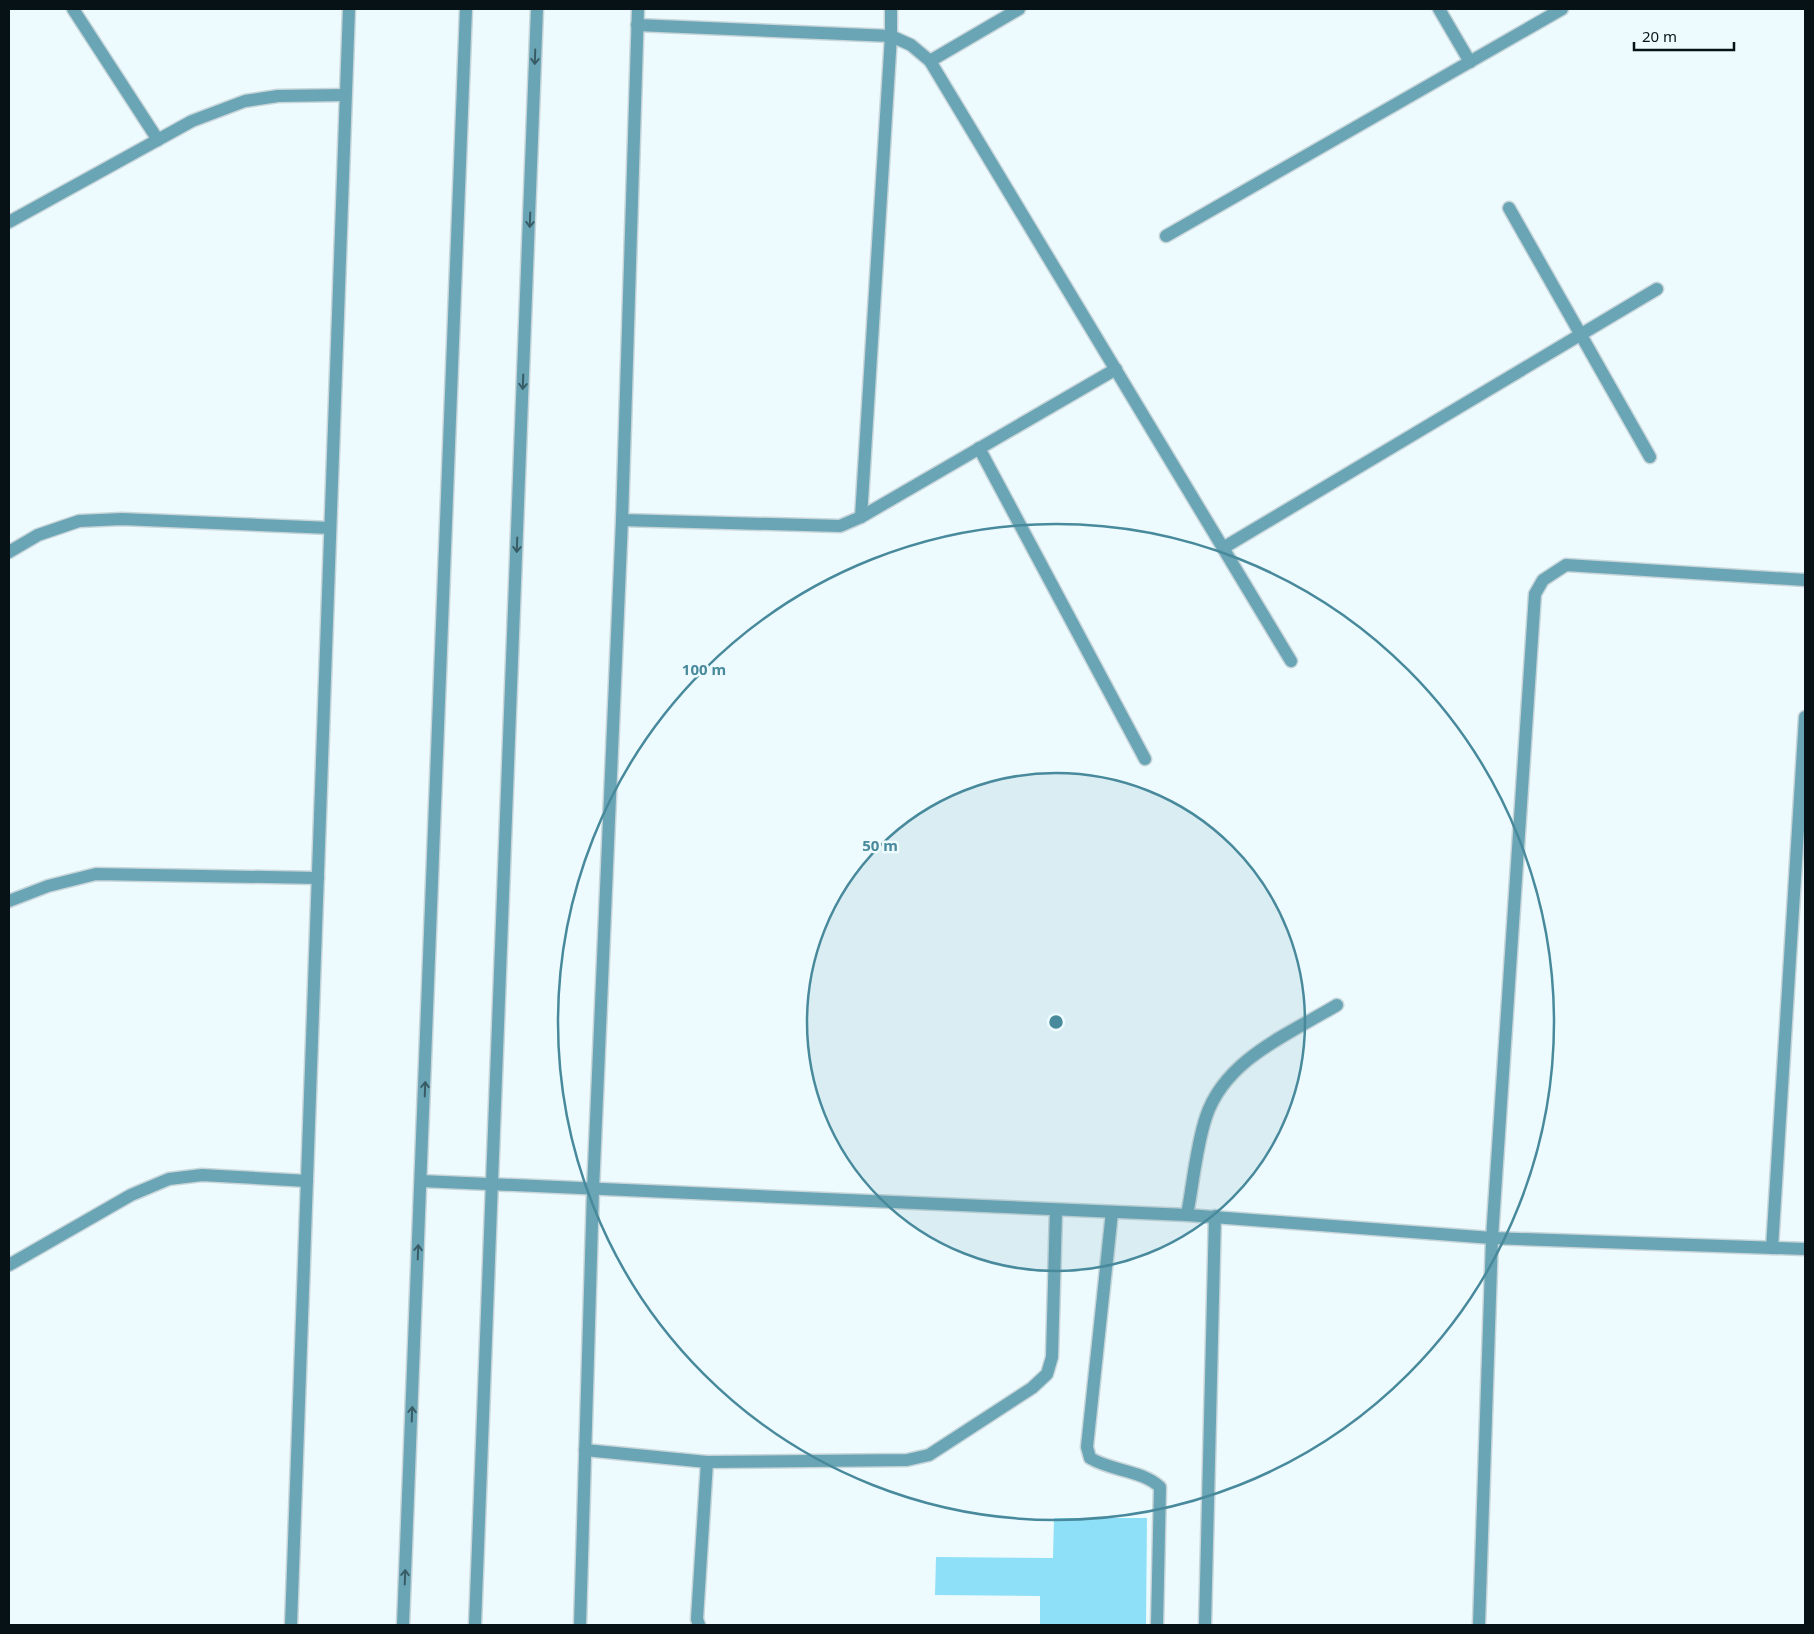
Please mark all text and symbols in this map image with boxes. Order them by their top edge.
scale bar [1634,20,1734,52]
text: 20 m [1642,26,1677,46]
one-way arrow [531,49,540,65]
one-way arrow [525,212,534,228]
one-way arrow [519,374,528,390]
one-way arrow [512,536,522,552]
text: 100 m [682,659,726,679]
text: 50 m [862,835,898,855]
centre of rings [1047,1013,1065,1031]
one-way arrow [420,1082,429,1098]
one-way arrow [413,1244,423,1260]
one-way arrow [407,1406,416,1422]
one-way arrow [400,1569,410,1585]

